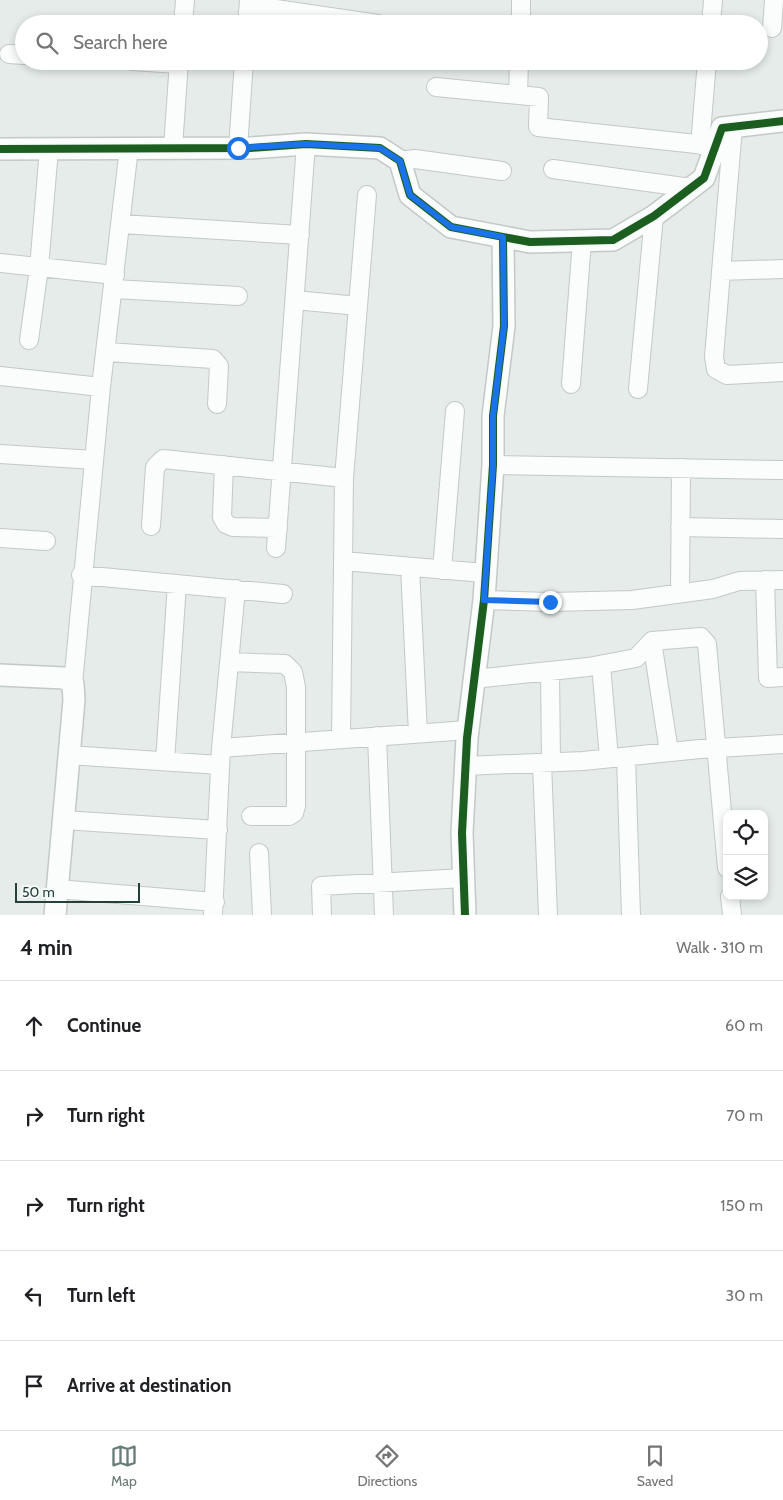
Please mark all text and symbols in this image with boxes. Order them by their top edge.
search box [15,15,768,70]
icon: search [33,29,61,57]
text: Search here [73,31,167,54]
route start [227,137,250,160]
route end [539,591,562,614]
map controls [723,810,768,900]
button: locate [723,810,768,855]
button: layers [723,855,768,900]
scale bar [15,880,140,903]
text: 50 m [22,883,55,901]
text: 4 min [20,935,73,960]
text: Walk · 310 m [676,938,763,957]
icon: ahead [20,1012,48,1040]
text: Continue [67,1014,141,1037]
text: 60 m [725,1016,763,1035]
icon: right [20,1102,48,1130]
text: Turn right [67,1104,145,1127]
text: 70 m [726,1106,763,1125]
icon: right [20,1192,48,1220]
text: Turn right [67,1194,145,1217]
text: 150 m [720,1196,763,1215]
icon: left [20,1282,48,1310]
text: Turn left [67,1284,135,1307]
text: 30 m [726,1286,763,1305]
icon: arrive [20,1372,48,1400]
text: Arrive at destination [67,1374,231,1397]
tab: Map [110,1442,138,1490]
tab: Directions [357,1442,417,1490]
tab: Saved [637,1442,673,1490]

